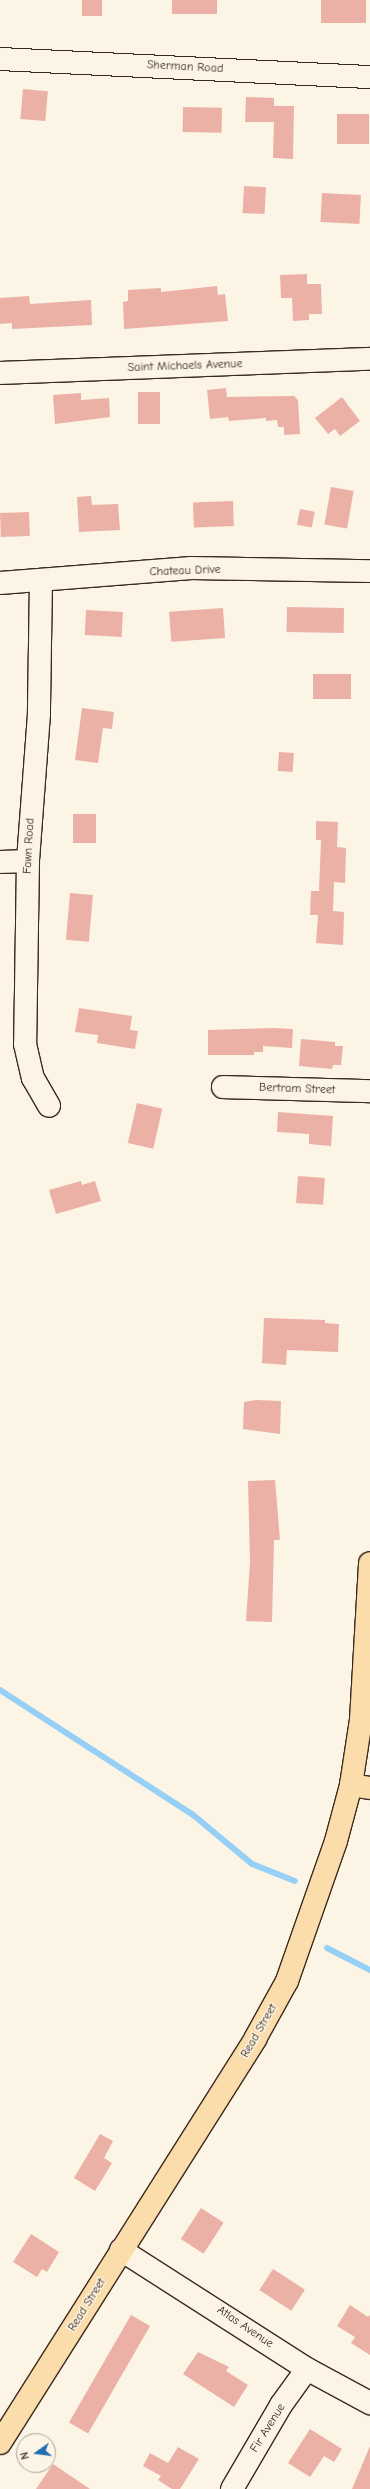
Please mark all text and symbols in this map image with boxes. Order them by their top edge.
street label: Sherman Road [146,58,224,76]
street label: Saint Michaels Avenue [127,357,243,375]
street label: Chateau Drive [149,563,221,579]
street label: Fawn Road [20,818,38,874]
street label: Bertram Street [259,1080,335,1098]
street label: Read Street [238,2002,280,2060]
street label: Read Street [65,2276,109,2334]
street label: Atlas Avenue [214,2303,276,2351]
street label: Fir Avenue [247,2401,289,2455]
north arrow [16,2433,56,2473]
text: N [18,2451,32,2461]

